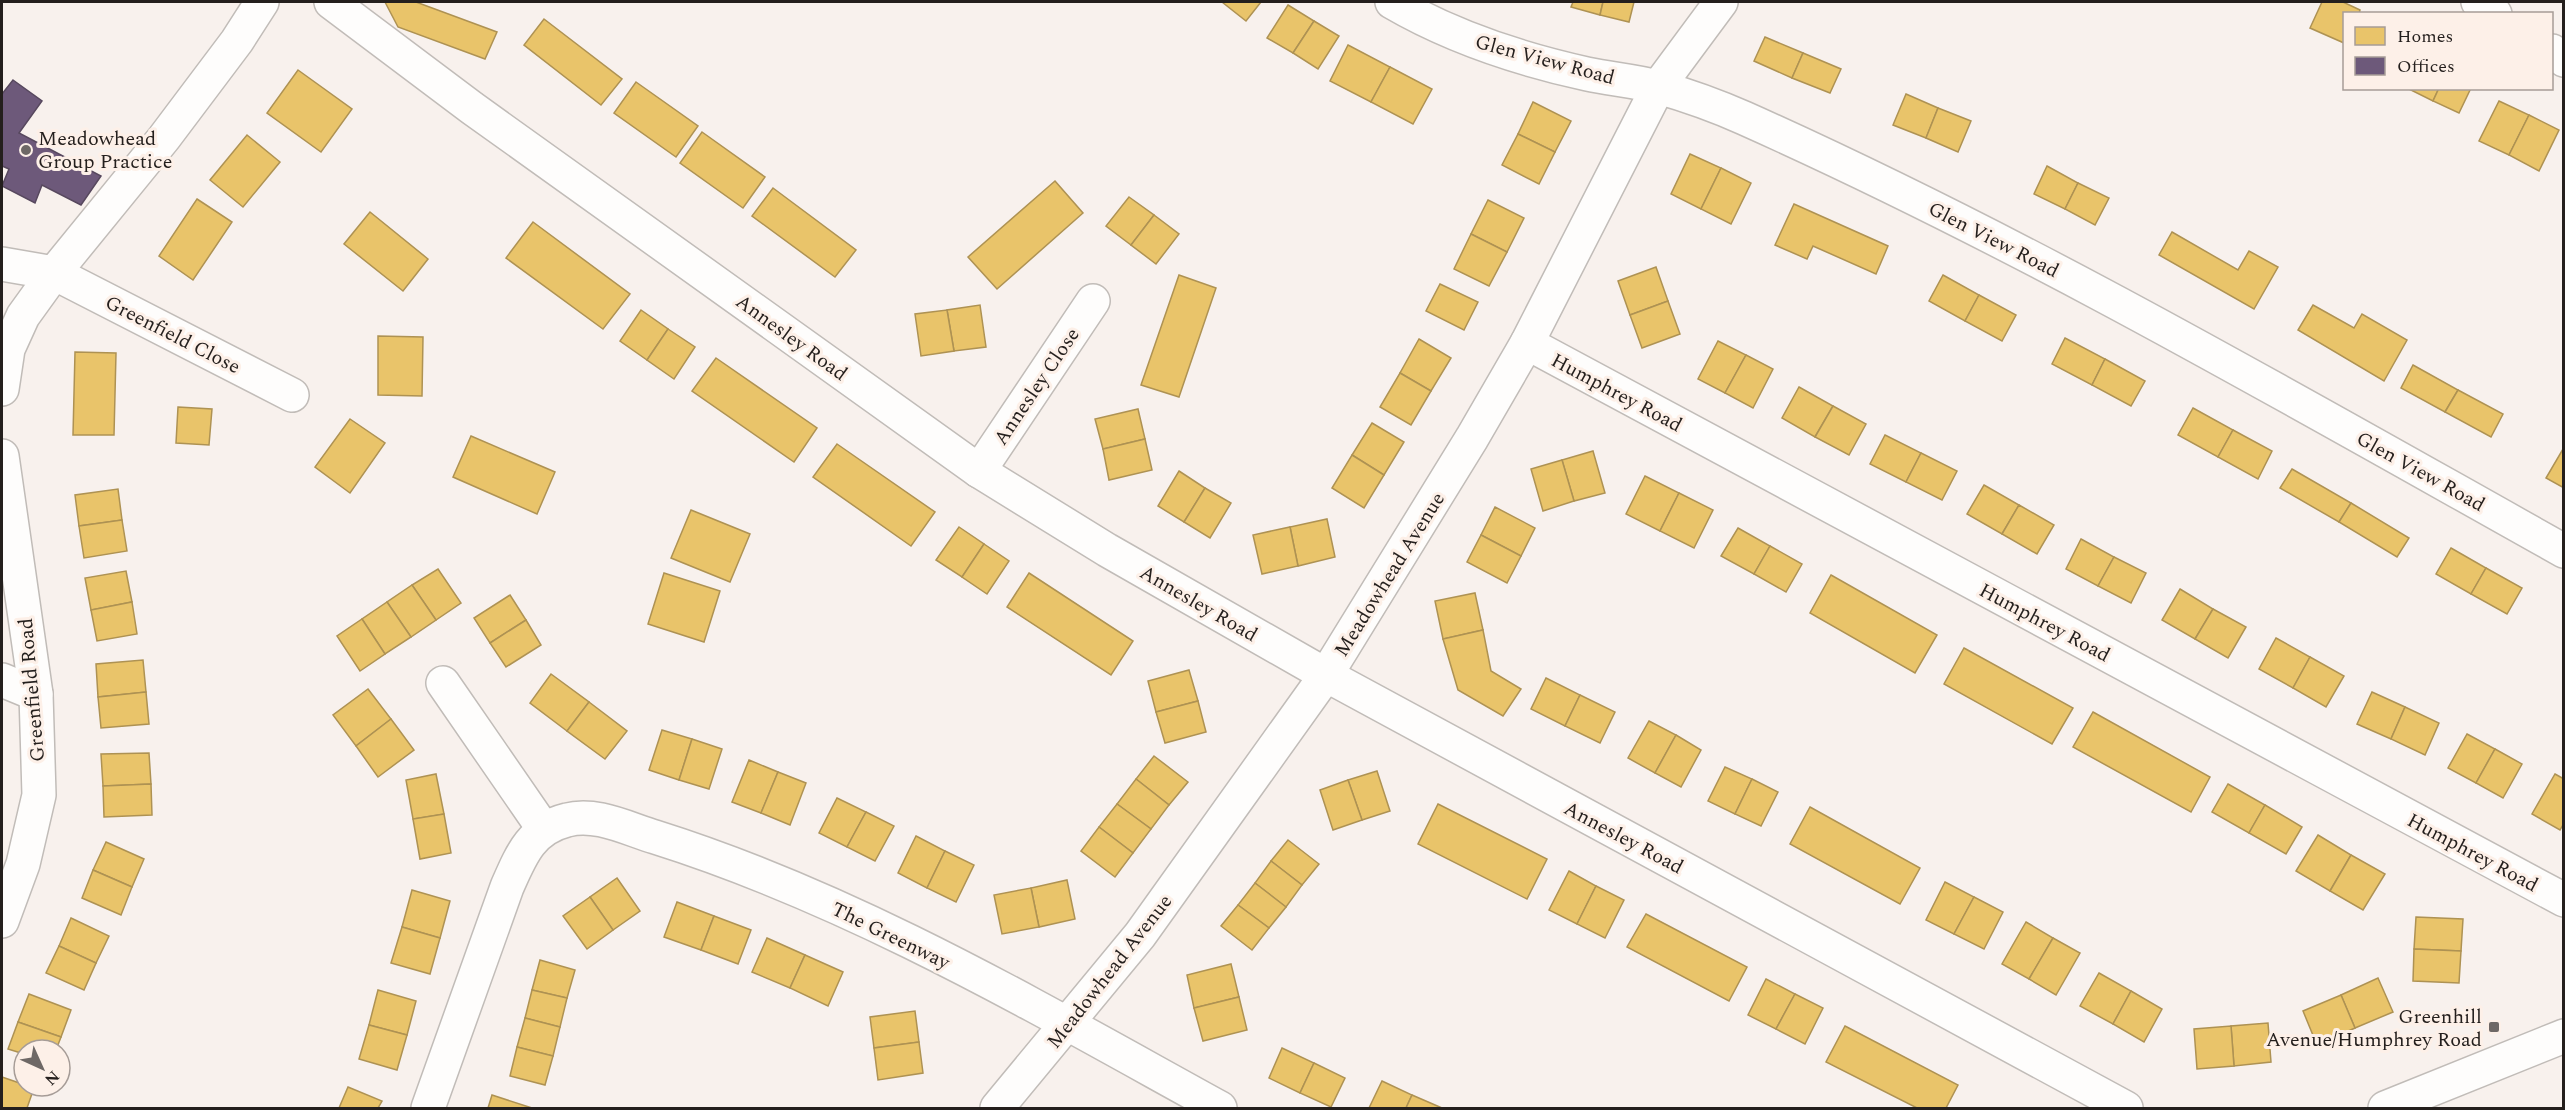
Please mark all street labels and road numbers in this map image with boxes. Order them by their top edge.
street label: Glen View Road [1472,27,1618,93]
street label: Glen View Road [1923,194,2064,286]
street label: Annesley Road [729,287,854,389]
street label: Greenfield Close [100,288,246,382]
street label: Annesley Close [986,322,1087,451]
street label: Humphrey Road [1546,346,1688,440]
street label: Glen View Road [2351,424,2491,520]
street label: Meadowhead Avenue [1327,486,1453,663]
street label: Annesley Road [1134,558,1263,650]
street label: Humphrey Road [1974,576,2116,670]
street label: Greenfield Road [11,617,53,763]
street label: Annesley Road [1558,794,1689,882]
street label: Humphrey Road [2402,806,2544,900]
street label: Meadowhead Avenue [1040,888,1180,1055]
street label: The Greenway [826,894,956,978]

